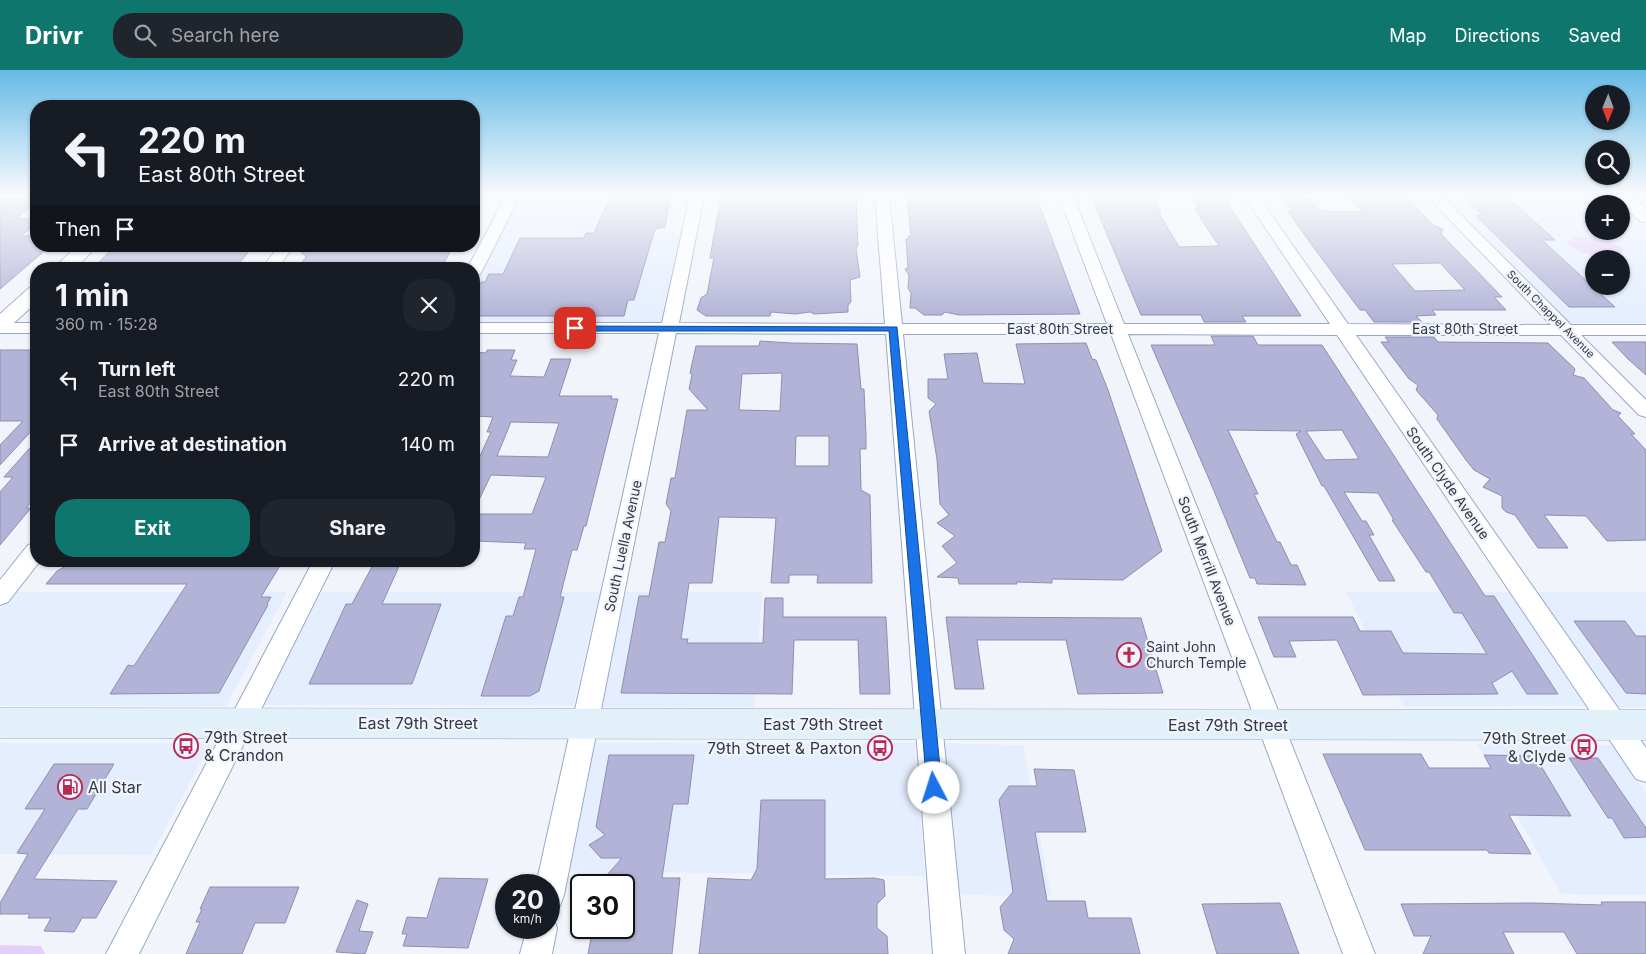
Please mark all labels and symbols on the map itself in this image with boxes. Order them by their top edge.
north arrow [1585,85,1630,130]
street label: South Chappel Avenue [1504,267,1598,361]
pin [554,307,596,349]
street label: East 80th Street [1007,320,1114,337]
street label: East 80th Street [1412,320,1519,337]
street label: South Clyde Avenue [1403,423,1494,542]
street label: South Luella Avenue [600,478,645,613]
street label: South Merrill Avenue [1175,494,1240,628]
place label: Saint John Church Temple [1146,638,1247,671]
church icon: Saint John Church Temple [1116,642,1142,668]
street label: East 79th Street [358,713,478,733]
street label: East 79th Street [763,714,883,734]
street label: East 79th Street [1168,715,1288,735]
place label: 79th Street & Crandon [204,727,287,765]
place label: 79th Street & Clyde [1483,728,1566,766]
bus stop icon: 79th Street & Crandon [173,733,199,759]
bus stop icon: 79th Street & Clyde [1571,734,1597,760]
bus stop icon: 79th Street & Paxton [867,735,893,761]
place label: 79th Street & Paxton [707,738,862,758]
position arrow [907,761,959,813]
fuel station icon: All Star [57,774,83,800]
place label: All Star [88,777,142,797]
speed limit sign: 30 [570,874,635,939]

